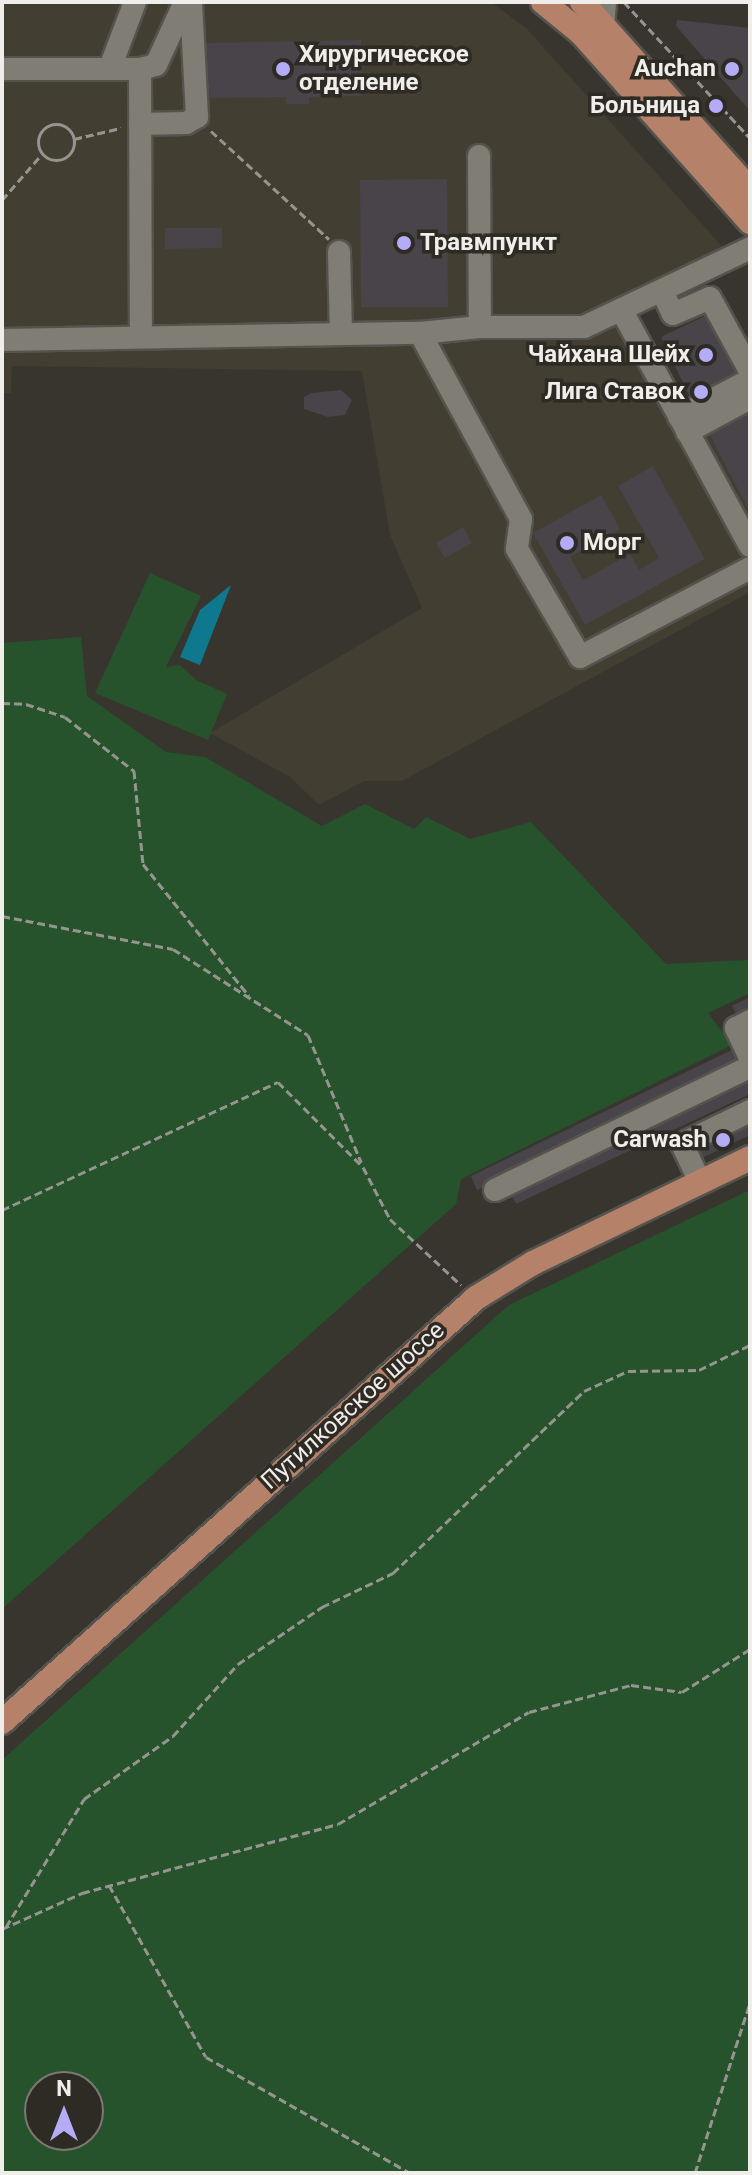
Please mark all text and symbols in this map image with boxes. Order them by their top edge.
place label: Хирургическое отделение [299,41,469,97]
place label: Auchan [634,55,716,83]
marker: Хирургическое отделение [274,60,292,78]
marker: Auchan [723,60,741,78]
place label: Больница [590,92,700,120]
marker: Больница [707,97,725,115]
place label: Травмпункт [420,229,557,257]
marker: Травмпункт [395,234,413,252]
place label: Чайхана Шейх [528,341,690,369]
marker: Чайхана Шейх [697,346,715,364]
place label: Лига Ставок [544,378,685,406]
marker: Лига Ставок [692,383,710,401]
place label: Морг [583,529,641,557]
marker: Морг [558,534,576,552]
place label: Carwash [613,1126,707,1154]
marker: Carwash [714,1131,732,1149]
street label: Путилковское шоссе [255,1316,451,1496]
north arrow [24,2071,104,2151]
text: N [56,2076,72,2101]

